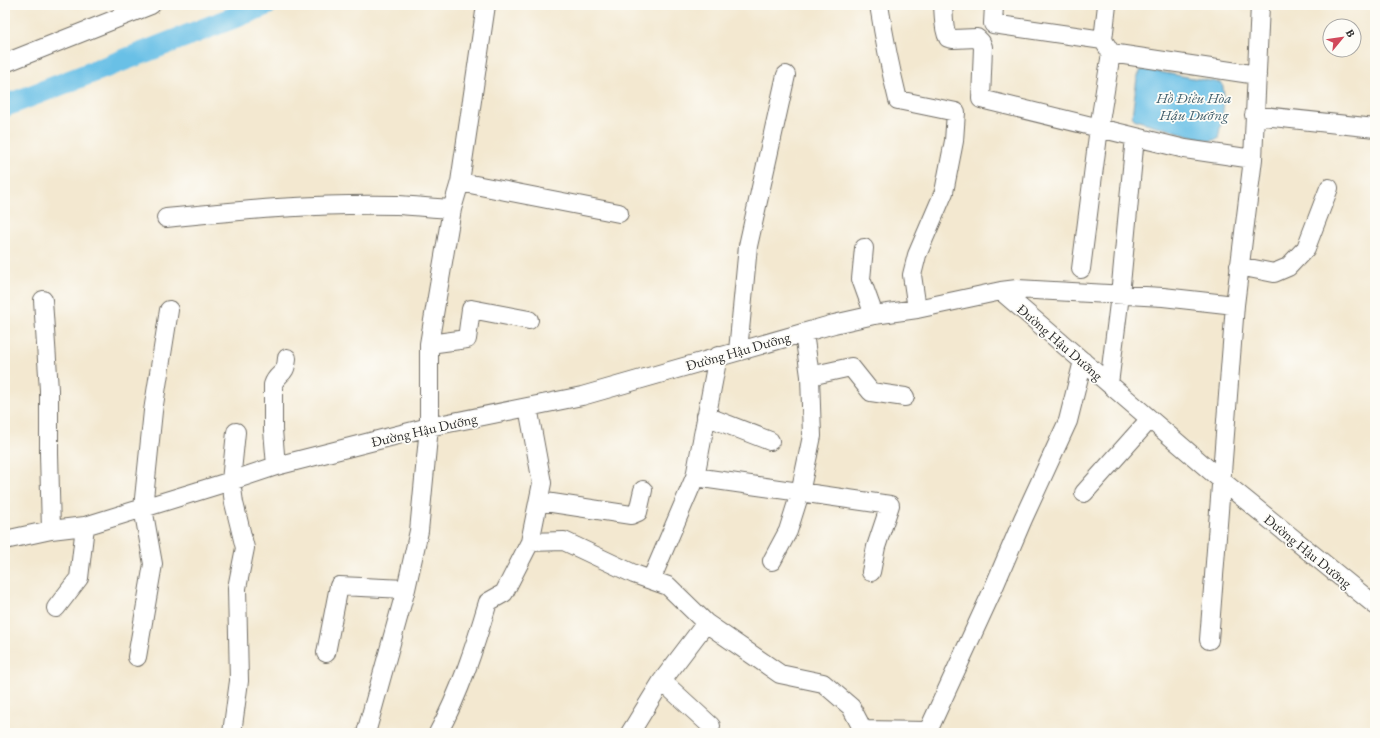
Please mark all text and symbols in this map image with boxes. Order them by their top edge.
north arrow [1322,18,1362,58]
text: B [1343,27,1359,40]
water label: Hồ Điều Hòa Hậu Dưỡng [1155,88,1232,124]
street label: Đường Hậu Dưỡng [1013,300,1107,385]
street label: Đường Hậu Dưỡng [684,327,793,375]
street label: Đường Hậu Dưỡng [369,409,479,451]
street label: Đường Hậu Dưỡng [1260,510,1356,593]

